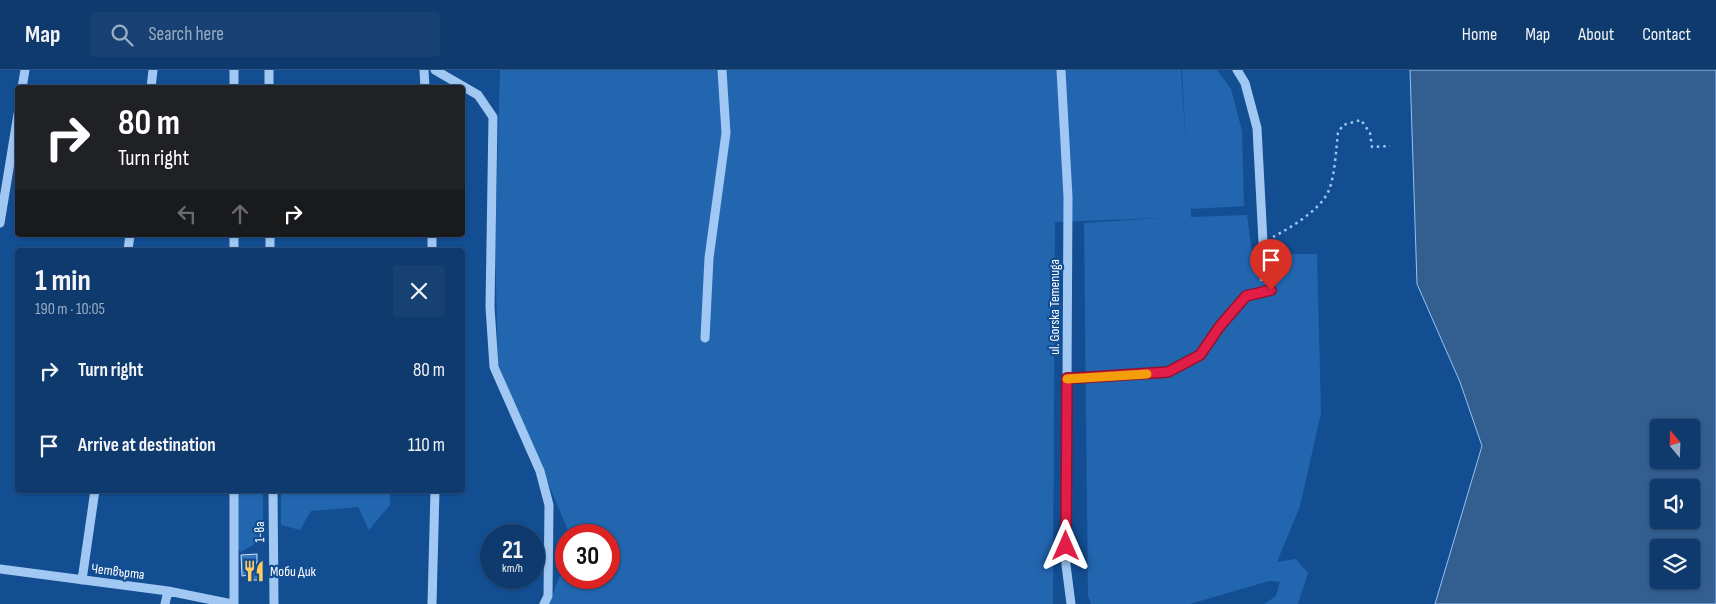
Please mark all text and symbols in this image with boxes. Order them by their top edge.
search box [90,12,440,57]
text: Map [25,20,60,49]
icon: search [108,21,136,49]
text: Search here [148,23,224,46]
text: Home [1462,24,1497,45]
text: Map [1525,24,1550,45]
text: About [1578,24,1614,45]
text: Contact [1642,24,1691,45]
text: 80 m [118,102,180,145]
icon: right [35,105,100,170]
text: Turn right [118,145,189,172]
icon: left [173,200,201,228]
icon: ahead [226,200,254,228]
icon: right [279,200,307,228]
pin [1250,239,1292,290]
icon: arrive [1257,246,1285,274]
street label: ul. Gorska Temenuga [1046,259,1063,355]
text: 1 min [35,263,91,299]
button: close [393,265,445,317]
text: 190 m · 10:05 [35,300,105,319]
icon: right [35,357,63,385]
text: Turn right [78,359,143,382]
text: 80 m [413,359,445,382]
north arrow [1650,419,1700,469]
map controls [1650,419,1700,589]
icon: arrive [35,432,63,460]
text: Arrive at destination [78,434,216,457]
text: 110 m [408,434,445,457]
button: sound [1650,479,1700,529]
position arrow [1039,519,1091,571]
street label: 1-ва [251,521,268,543]
speed limit sign: 30 [555,524,620,589]
text: 21 [502,535,523,566]
button: layers [1650,539,1700,589]
restaurant icon: Моби Дик [241,558,267,584]
street label: Четвърта [90,560,145,583]
text: km/h [502,561,523,576]
place label: Моби Дик [270,563,317,580]

